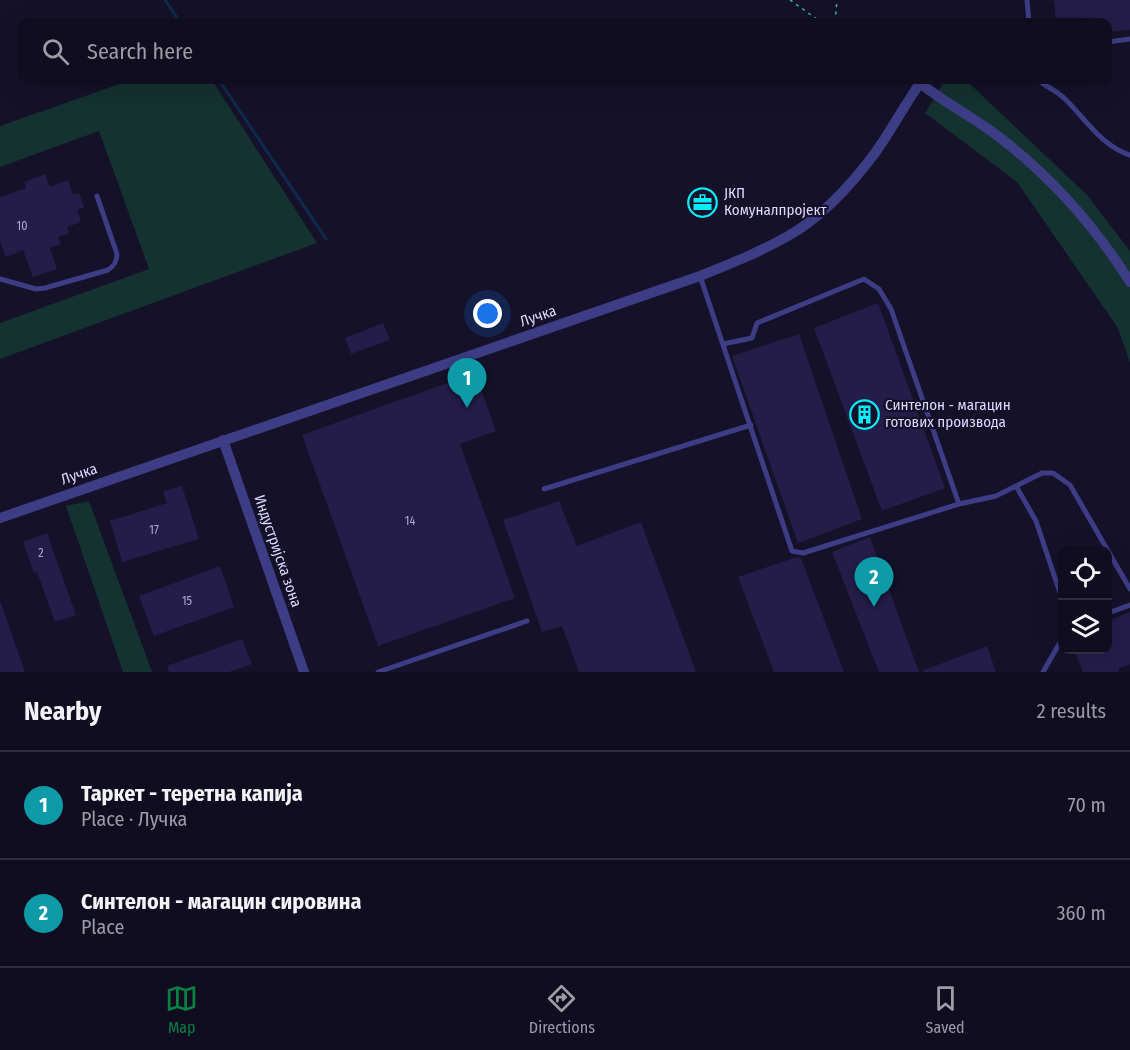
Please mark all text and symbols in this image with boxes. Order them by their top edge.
search box [18,18,1112,84]
icon: search [39,35,72,68]
text: Search here [87,38,193,65]
place label: ЈКП Комуналпројект [724,184,828,219]
office icon: ЈКП Комуналпројект [687,186,719,218]
house number: 10 [17,219,27,233]
your location [473,299,502,328]
street label: Лучка [518,301,558,331]
pin: 1 [448,358,486,408]
place label: Синтелон - магацин готових производа [885,396,1011,431]
building icon: Синтелон - магацин готових производа [848,398,880,430]
street label: Лучка [59,459,99,489]
street label: Индустријска зона [250,492,306,610]
house number: 14 [405,514,415,528]
house number: 17 [149,523,159,537]
house number: 2 [38,546,44,560]
map controls [1058,546,1112,654]
button: locate [1058,546,1112,600]
pin: 2 [854,558,894,607]
house number: 15 [182,594,193,608]
button: layers [1058,600,1112,654]
text: Nearby [24,696,101,727]
text: 2 results [1037,699,1106,723]
text: Таркет - теретна капија [81,780,303,807]
text: 1 [39,793,48,817]
text: 70 m [1068,793,1106,817]
text: Place · Лучка [81,807,187,831]
text: Синтелон - магацин сировина [81,888,361,915]
text: 2 [39,901,48,925]
text: 360 m [1057,901,1106,925]
text: Place [81,915,124,939]
tab: Map [165,982,198,1037]
tab: Directions [529,982,595,1037]
tab: Saved [926,982,965,1037]

